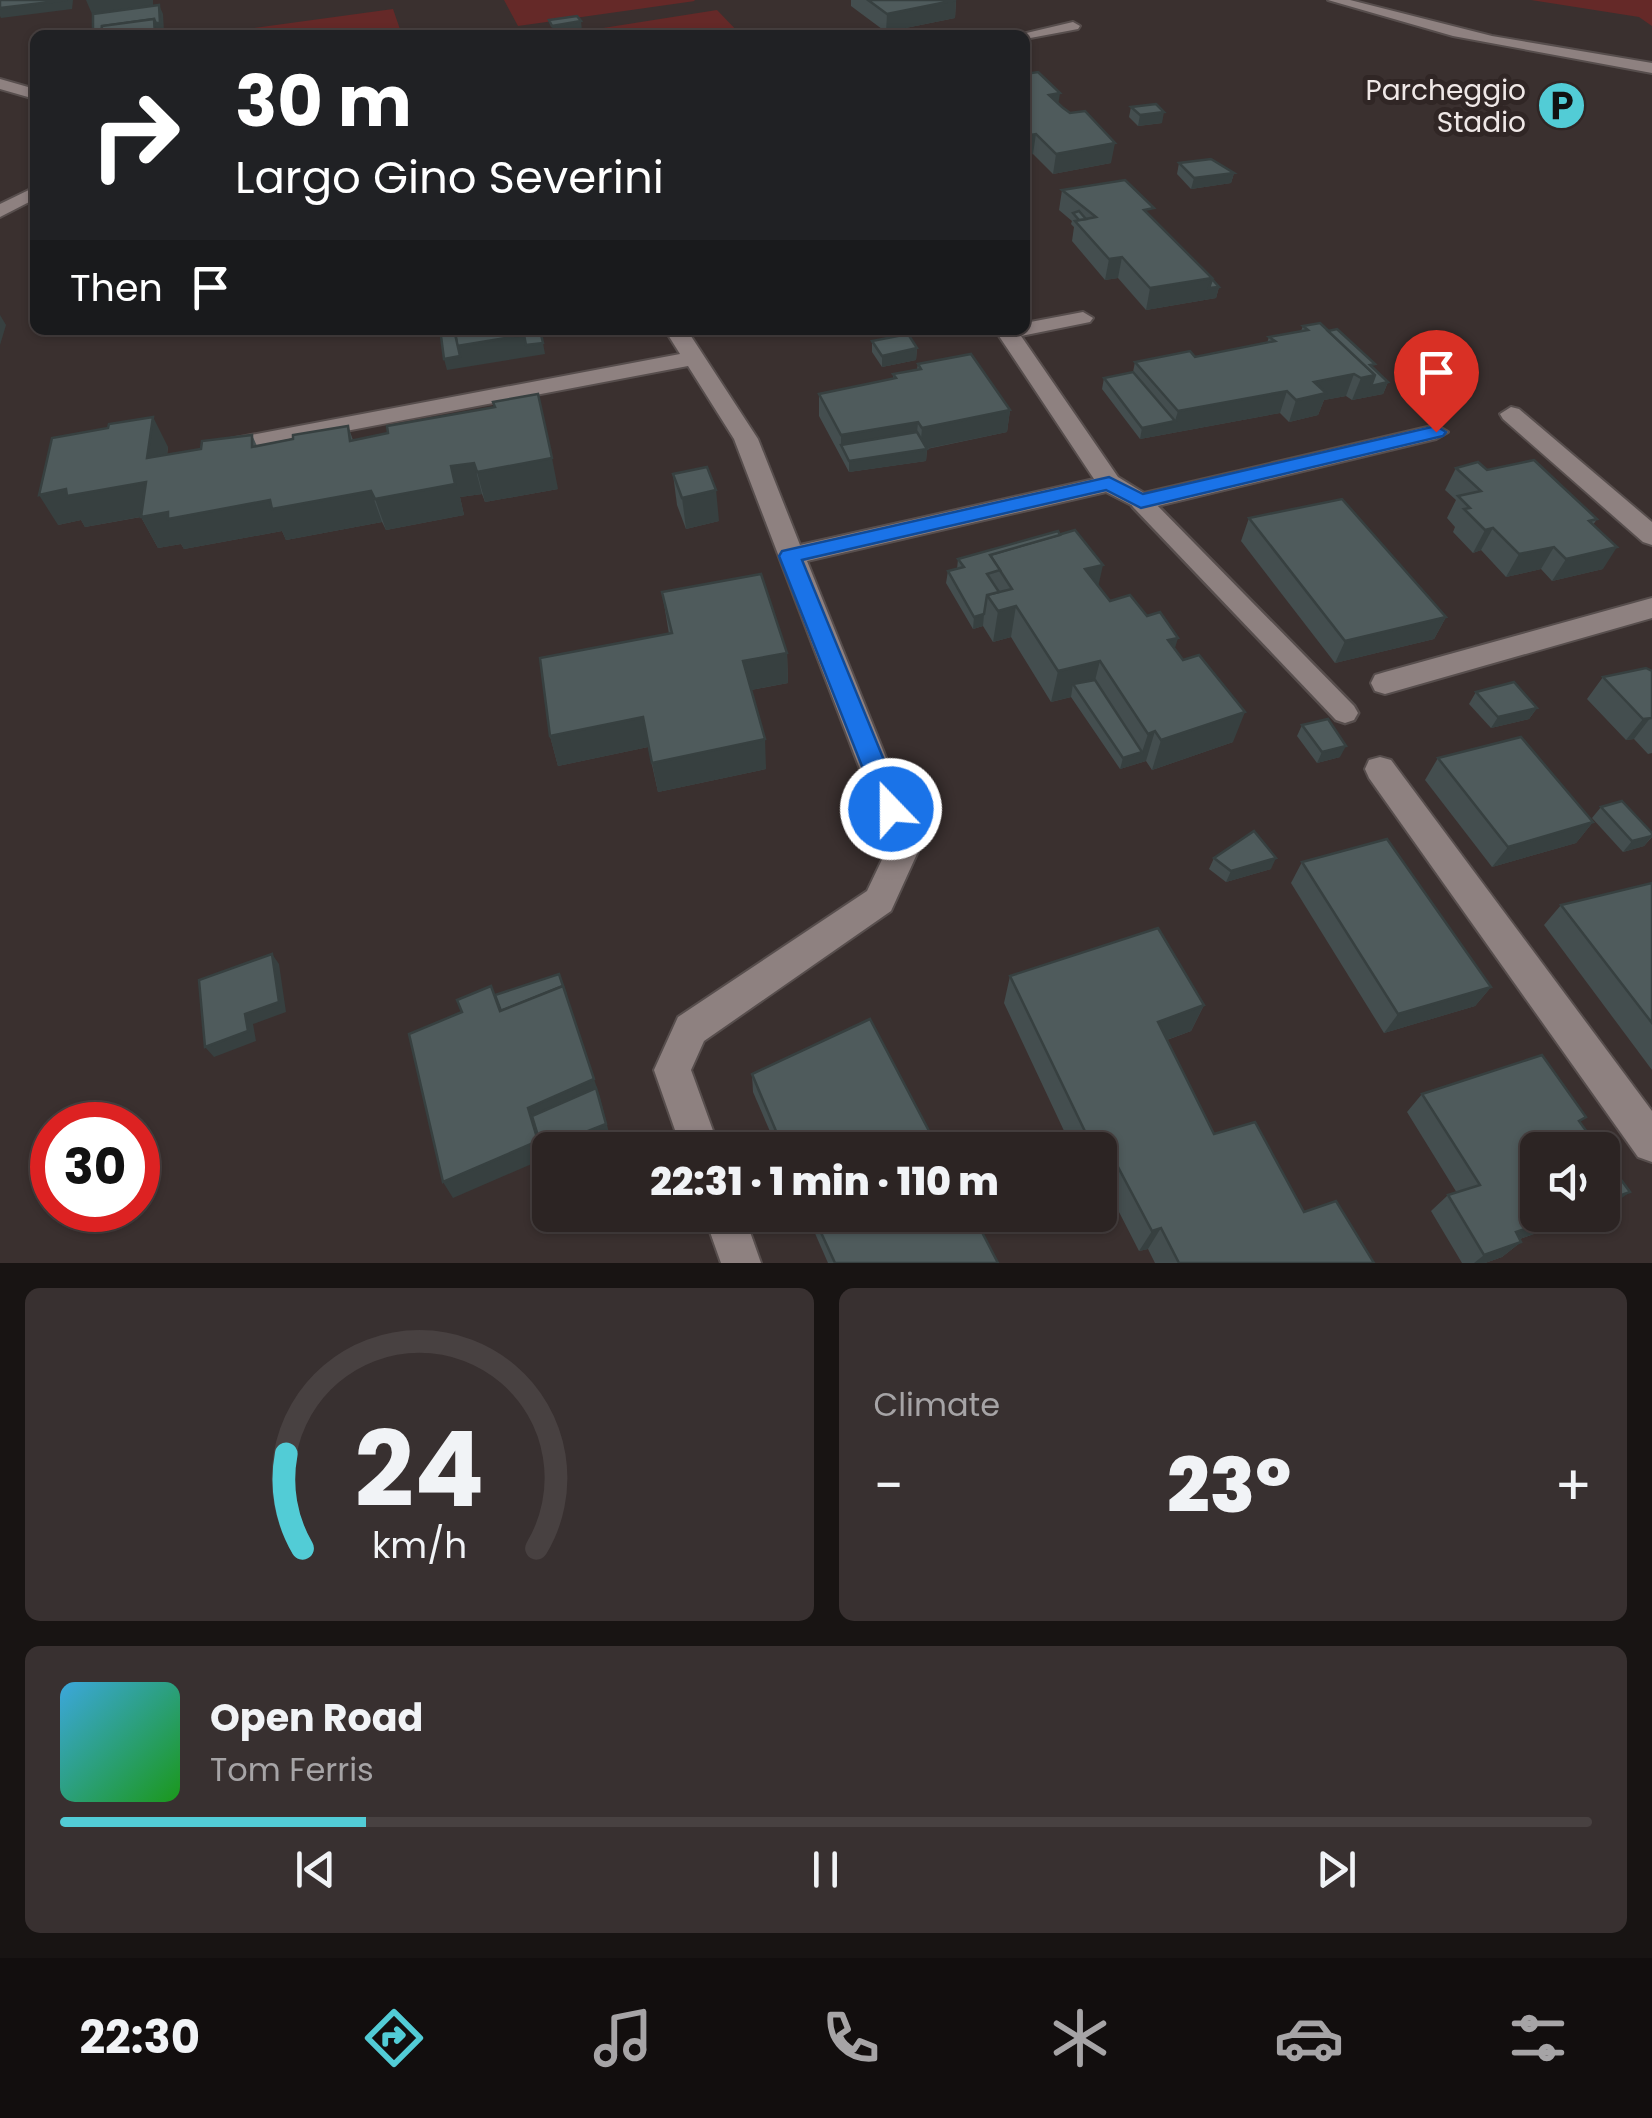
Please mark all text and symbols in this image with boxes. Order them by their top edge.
text: 30 m [235,52,412,151]
icon: right [70,70,200,200]
place label: Parcheggio Stadio [1365,71,1526,142]
parking icon: Parcheggio Stadio [1535,80,1587,132]
text: Largo Gino Severini [235,146,664,209]
icon: arrive [183,260,238,315]
text: Then [70,261,163,314]
pin [1394,330,1479,433]
icon: arrive [1409,345,1464,400]
position arrow [839,757,943,861]
speed limit sign: 30 [30,1102,160,1232]
map controls [1520,1132,1620,1232]
button: sound [1520,1132,1620,1232]
text: 22:31 · 1 min · 110 m [650,1155,999,1208]
text: Climate [874,1382,1000,1427]
text: 24 [354,1397,484,1542]
text: 23° [1167,1433,1291,1538]
text: − [874,1447,904,1524]
text: + [1554,1447,1592,1524]
text: km/h [372,1520,467,1571]
text: Open Road [210,1691,423,1744]
text: Tom Ferris [210,1747,374,1792]
icon: previous [288,1842,343,1897]
icon: pause [798,1842,853,1897]
icon: next [1309,1842,1364,1897]
icon: directions [359,2003,429,2073]
icon: music [588,2003,658,2073]
icon: phone [816,2003,886,2073]
icon: climate [1045,2003,1115,2073]
icon: car [1274,2003,1344,2073]
icon: filters [1503,2003,1573,2073]
text: 22:30 [79,2006,200,2069]

